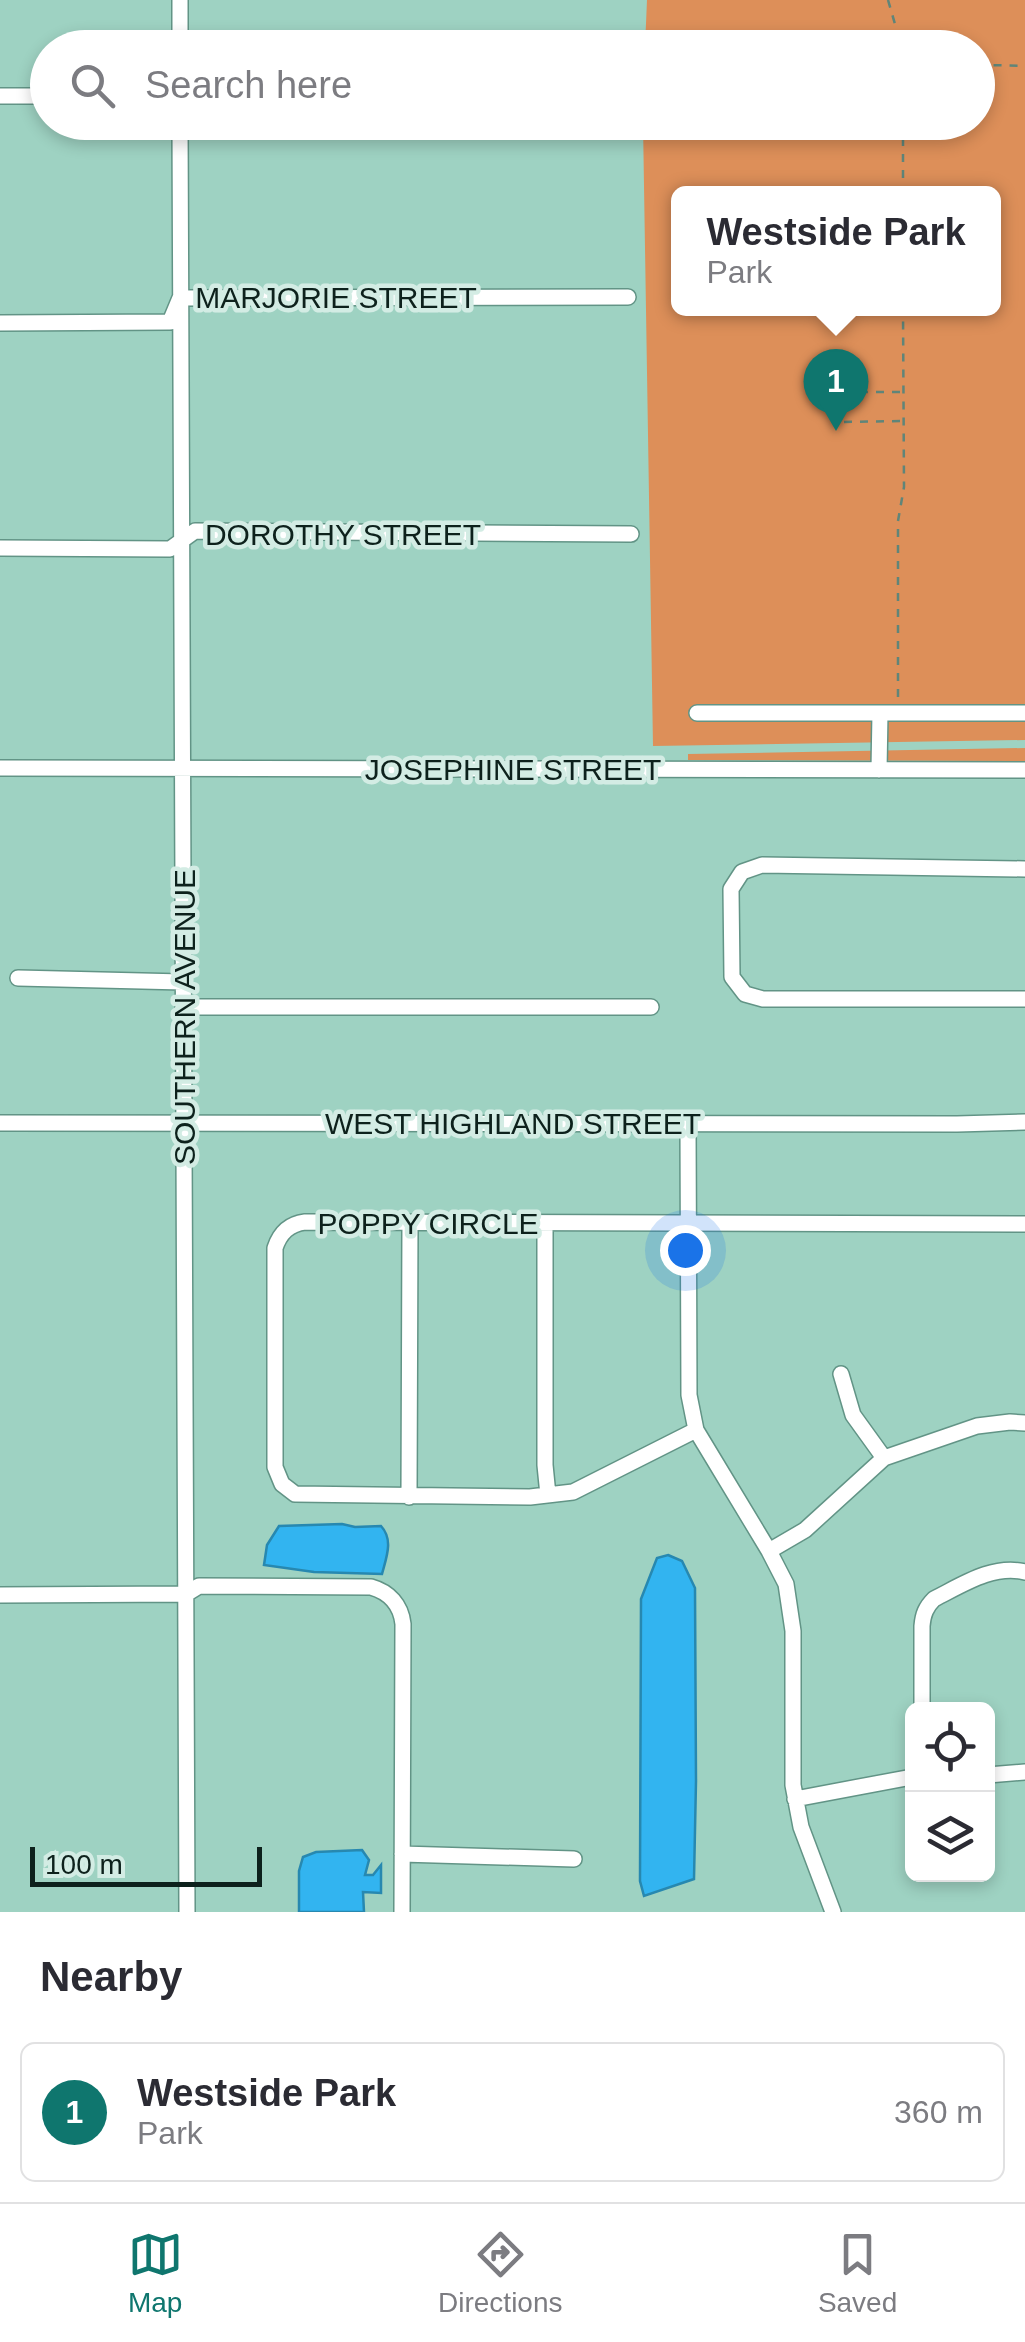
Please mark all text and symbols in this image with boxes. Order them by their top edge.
search box [30,30,995,140]
icon: search [65,58,120,113]
text: Search here [145,64,352,106]
popup [671,186,1001,316]
text: Westside Park [706,211,966,253]
text: Park [706,254,772,290]
street label: MARJORIE STREET [195,281,477,314]
pin: 1 [804,348,868,431]
street label: DOROTHY STREET [205,518,481,551]
street label: JOSEPHINE STREET [365,753,661,786]
street label: SOUTHERN AVENUE [168,869,201,1165]
street label: WEST HIGHLAND STREET [325,1107,701,1140]
street label: POPPY CIRCLE [317,1207,539,1240]
your location [660,1225,711,1276]
map controls [905,1702,995,1882]
button: locate [905,1702,995,1792]
button: layers [905,1792,995,1882]
scale bar [30,1842,262,1886]
text: 100 m [45,1849,123,1880]
text: Nearby [40,1953,182,2000]
text: Westside Park [137,2072,396,2114]
text: 1 [66,2094,83,2130]
text: 360 m [894,2094,983,2130]
text: Park [137,2115,203,2151]
tab: Map [128,2227,183,2319]
tab: Directions [438,2227,563,2319]
tab: Saved [818,2227,897,2319]

